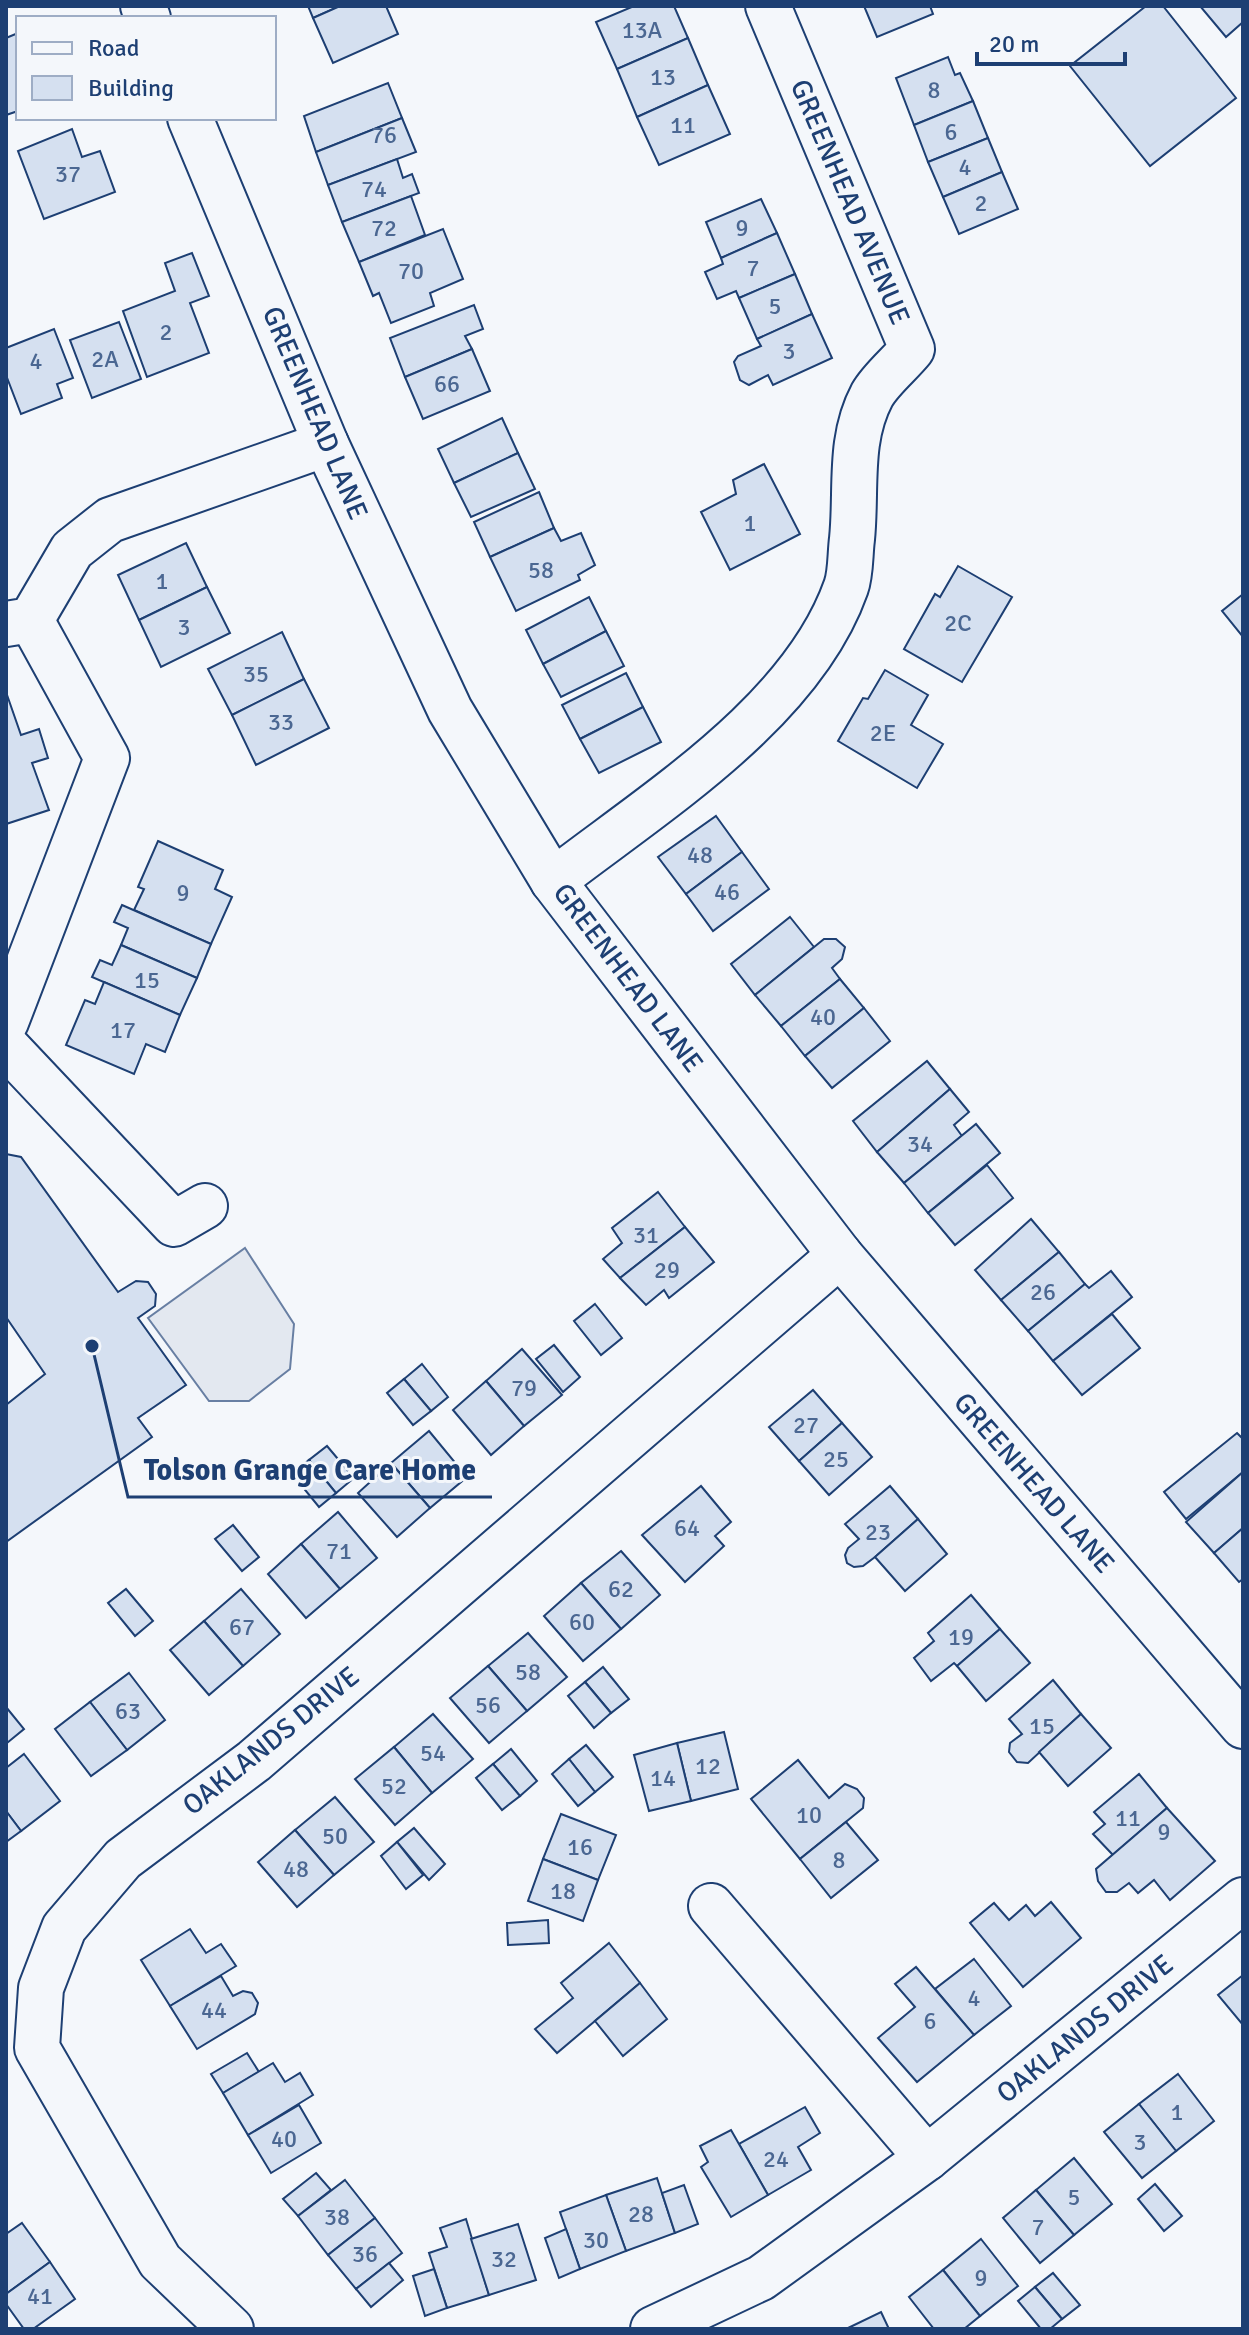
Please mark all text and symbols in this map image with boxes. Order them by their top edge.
house number: 13A [622,15,663,45]
legend [16,16,276,120]
scale bar [977,16,1125,66]
text: 20 m [989,29,1039,59]
text: Road [88,33,139,63]
house number: 13 [650,62,676,92]
text: Building [88,73,174,103]
street label: GREENHEAD AVENUE [783,74,917,330]
house number: 8 [928,75,940,105]
house number: 11 [670,110,696,140]
house number: 6 [945,117,957,147]
house number: 76 [371,120,397,150]
house number: 4 [959,152,972,182]
house number: 37 [55,159,81,189]
house number: 74 [361,174,387,204]
house number: 2 [975,188,987,218]
house number: 72 [371,213,397,243]
house number: 9 [736,213,748,243]
house number: 7 [747,253,759,283]
house number: 70 [398,256,424,286]
house number: 5 [769,291,781,321]
street label: GREENHEAD LANE [255,301,375,525]
house number: 2 [160,317,172,347]
house number: 3 [783,336,795,366]
house number: 2A [91,344,119,374]
house number: 4 [30,346,43,376]
house number: 66 [434,369,460,399]
house number: 1 [744,508,756,538]
house number: 58 [528,555,554,585]
house number: 1 [156,566,168,596]
house number: 2C [944,608,972,638]
house number: 3 [178,612,190,642]
house number: 35 [243,659,269,689]
house number: 33 [268,707,294,737]
house number: 2E [870,718,896,748]
house number: 48 [687,840,713,870]
street label: GREENHEAD LANE [546,877,710,1079]
house number: 46 [714,877,740,907]
house number: 9 [177,878,189,908]
house number: 15 [134,965,160,995]
house number: 40 [810,1002,836,1032]
house number: 17 [110,1015,136,1045]
house number: 34 [907,1129,933,1159]
house number: 31 [633,1220,659,1250]
house number: 29 [654,1255,680,1285]
house number: 26 [1030,1277,1056,1307]
house number: 79 [511,1373,537,1403]
street label: GREENHEAD LANE [946,1386,1122,1580]
house number: 27 [793,1410,819,1440]
callout: Tolson Grange Care Home [128,1443,492,1497]
house number: 25 [823,1444,849,1474]
text: Tolson Grange Care Home [144,1452,476,1489]
house number: 64 [674,1513,700,1543]
house number: 23 [865,1517,891,1547]
house number: 71 [326,1536,352,1566]
house number: 62 [608,1574,634,1604]
house number: 60 [569,1607,595,1637]
house number: 67 [229,1612,255,1642]
house number: 19 [948,1622,974,1652]
house number: 58 [515,1657,541,1687]
street label: OAKLANDS DRIVE [176,1659,366,1823]
house number: 56 [475,1690,501,1720]
house number: 63 [115,1696,141,1726]
house number: 15 [1029,1711,1055,1741]
house number: 54 [420,1738,446,1768]
house number: 12 [695,1751,721,1781]
house number: 14 [650,1763,676,1793]
house number: 52 [381,1771,407,1801]
house number: 10 [796,1800,822,1830]
house number: 11 [1115,1803,1141,1833]
house number: 9 [1158,1817,1170,1847]
house number: 50 [322,1821,348,1851]
house number: 16 [567,1832,593,1862]
house number: 8 [833,1845,845,1875]
house number: 48 [283,1854,309,1884]
house number: 18 [550,1876,576,1906]
street label: OAKLANDS DRIVE [990,1947,1180,2111]
house number: 4 [968,1983,981,2013]
house number: 44 [201,1995,227,2025]
house number: 6 [924,2006,936,2036]
house number: 1 [1171,2097,1183,2127]
house number: 40 [271,2124,297,2154]
house number: 3 [1134,2127,1146,2157]
house number: 24 [763,2144,789,2174]
house number: 5 [1068,2182,1080,2212]
house number: 28 [628,2199,654,2229]
house number: 38 [324,2202,350,2232]
house number: 7 [1032,2212,1044,2242]
house number: 30 [583,2225,609,2255]
house number: 36 [352,2239,378,2269]
house number: 32 [491,2244,517,2274]
house number: 9 [975,2263,987,2293]
house number: 41 [27,2281,53,2311]

